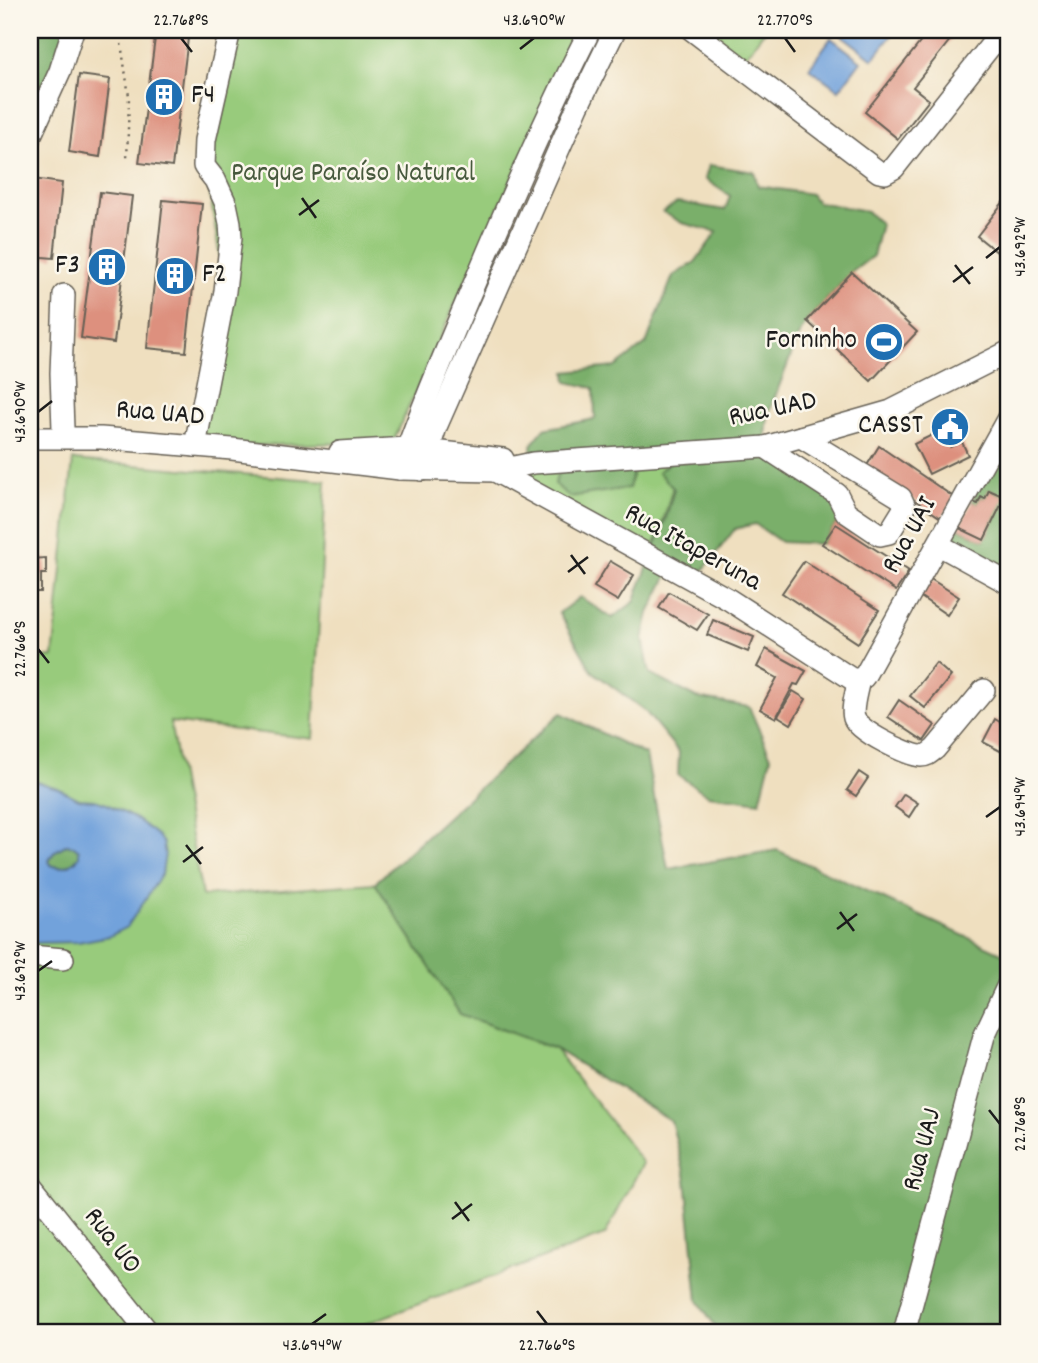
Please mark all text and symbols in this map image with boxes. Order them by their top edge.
text: 22.768°S [153,9,209,34]
text: 43.690°W [503,9,565,34]
text: 22.770°S [757,9,813,34]
building icon: F4 [143,76,185,118]
place label: F4 [191,77,215,117]
park label: Parque Paraíso Natural [231,155,475,195]
text: 43.692°W [1009,217,1034,277]
building icon: F3 [86,246,128,288]
place label: F3 [55,247,80,287]
building icon: F2 [154,255,196,297]
place label: F2 [202,256,227,296]
sports icon: Forninho [863,321,905,363]
place label: Forninho [765,322,857,362]
text: 43.690°W [9,381,34,443]
street label: Rua UAD [726,382,820,440]
street label: Rua UAD [114,391,206,439]
public building icon: CASST [929,406,971,448]
place label: CASST [858,407,923,447]
street label: Rua UAI [873,490,949,582]
street label: Rua Itaperuna [616,495,769,604]
text: 22.766°S [9,620,34,677]
text: 43.694°W [1009,777,1034,837]
text: 43.692°W [9,941,34,1001]
text: 22.768°S [1009,1096,1034,1152]
street label: Rua UAJ [894,1104,954,1196]
street label: Rua UO [72,1200,150,1284]
text: 43.694°W [282,1334,342,1359]
text: 22.766°S [519,1334,576,1359]

